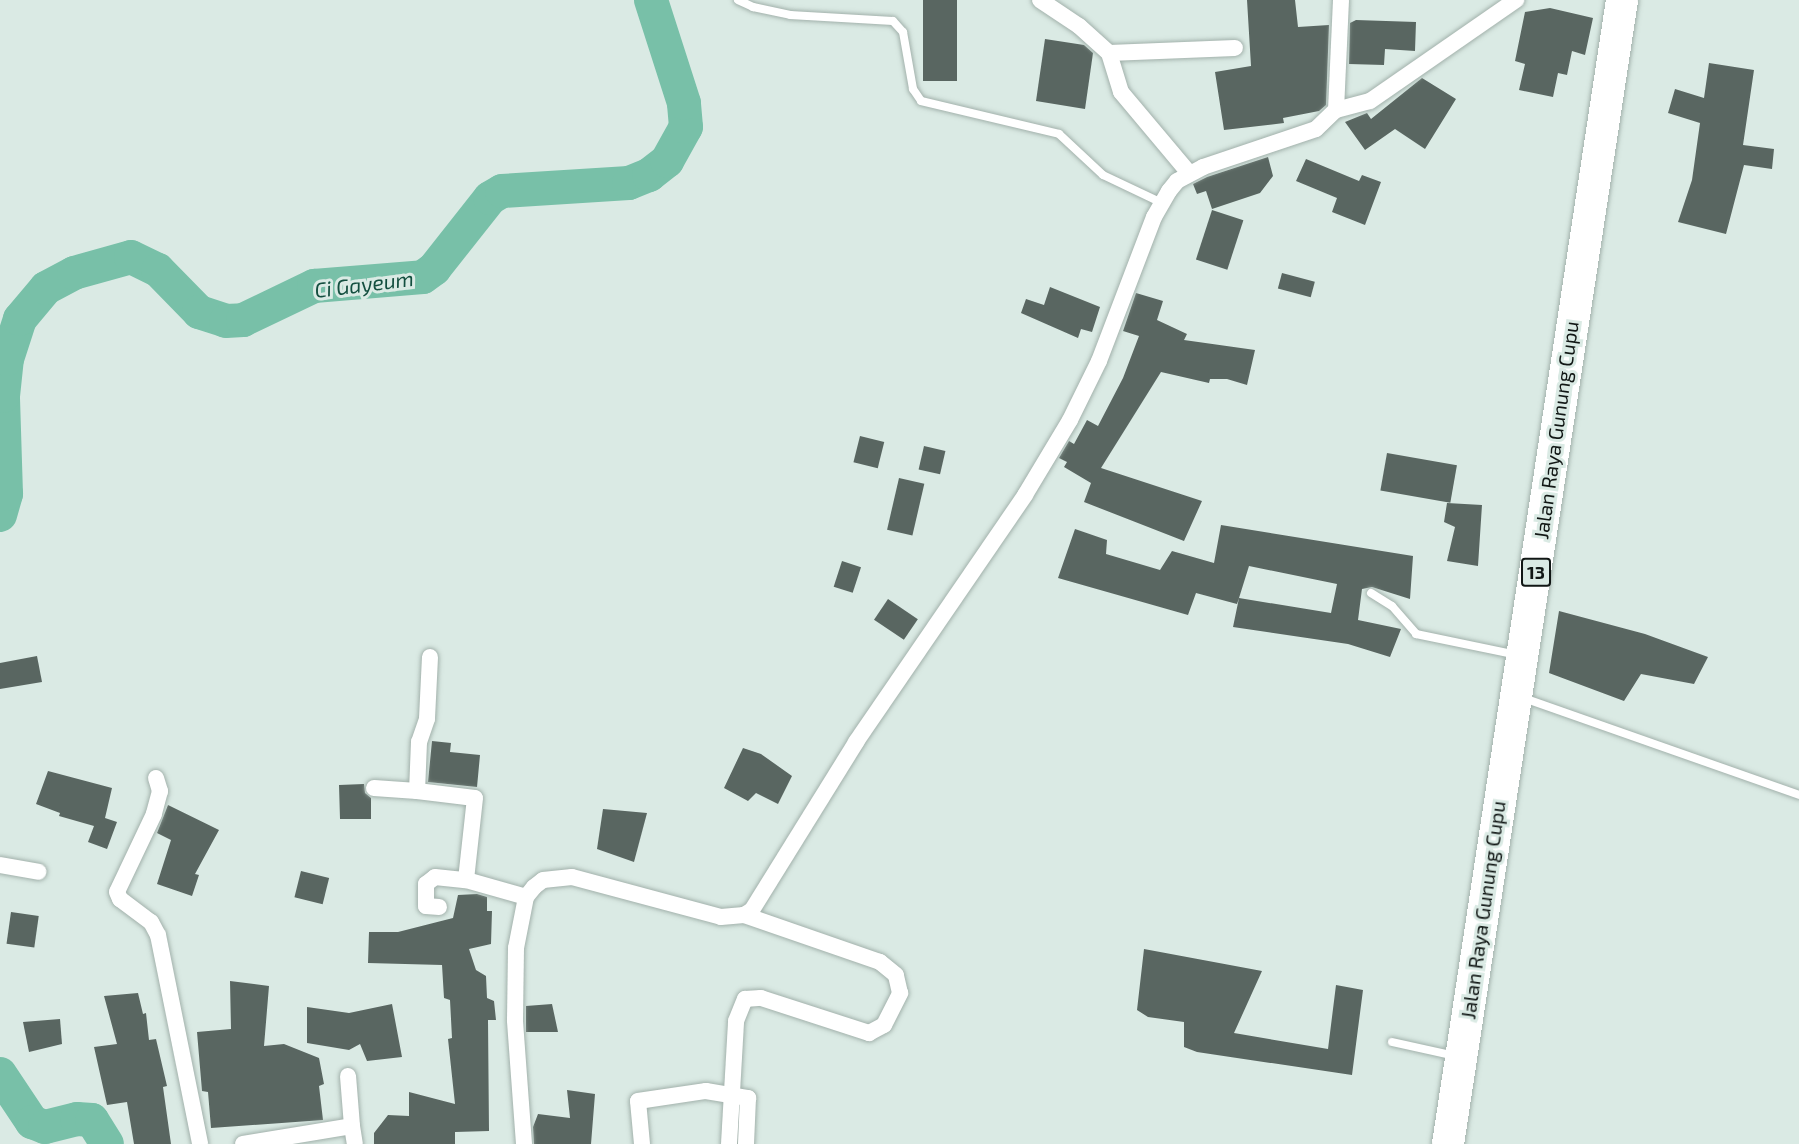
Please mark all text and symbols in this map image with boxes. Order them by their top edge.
water label: Ci Gayeum [313,265,415,303]
street label: Jalan Raya Gunung Cupu [1529,319,1583,541]
road number: 13 [1521,557,1551,587]
street label: Jalan Raya Gunung Cupu [1456,799,1510,1021]

